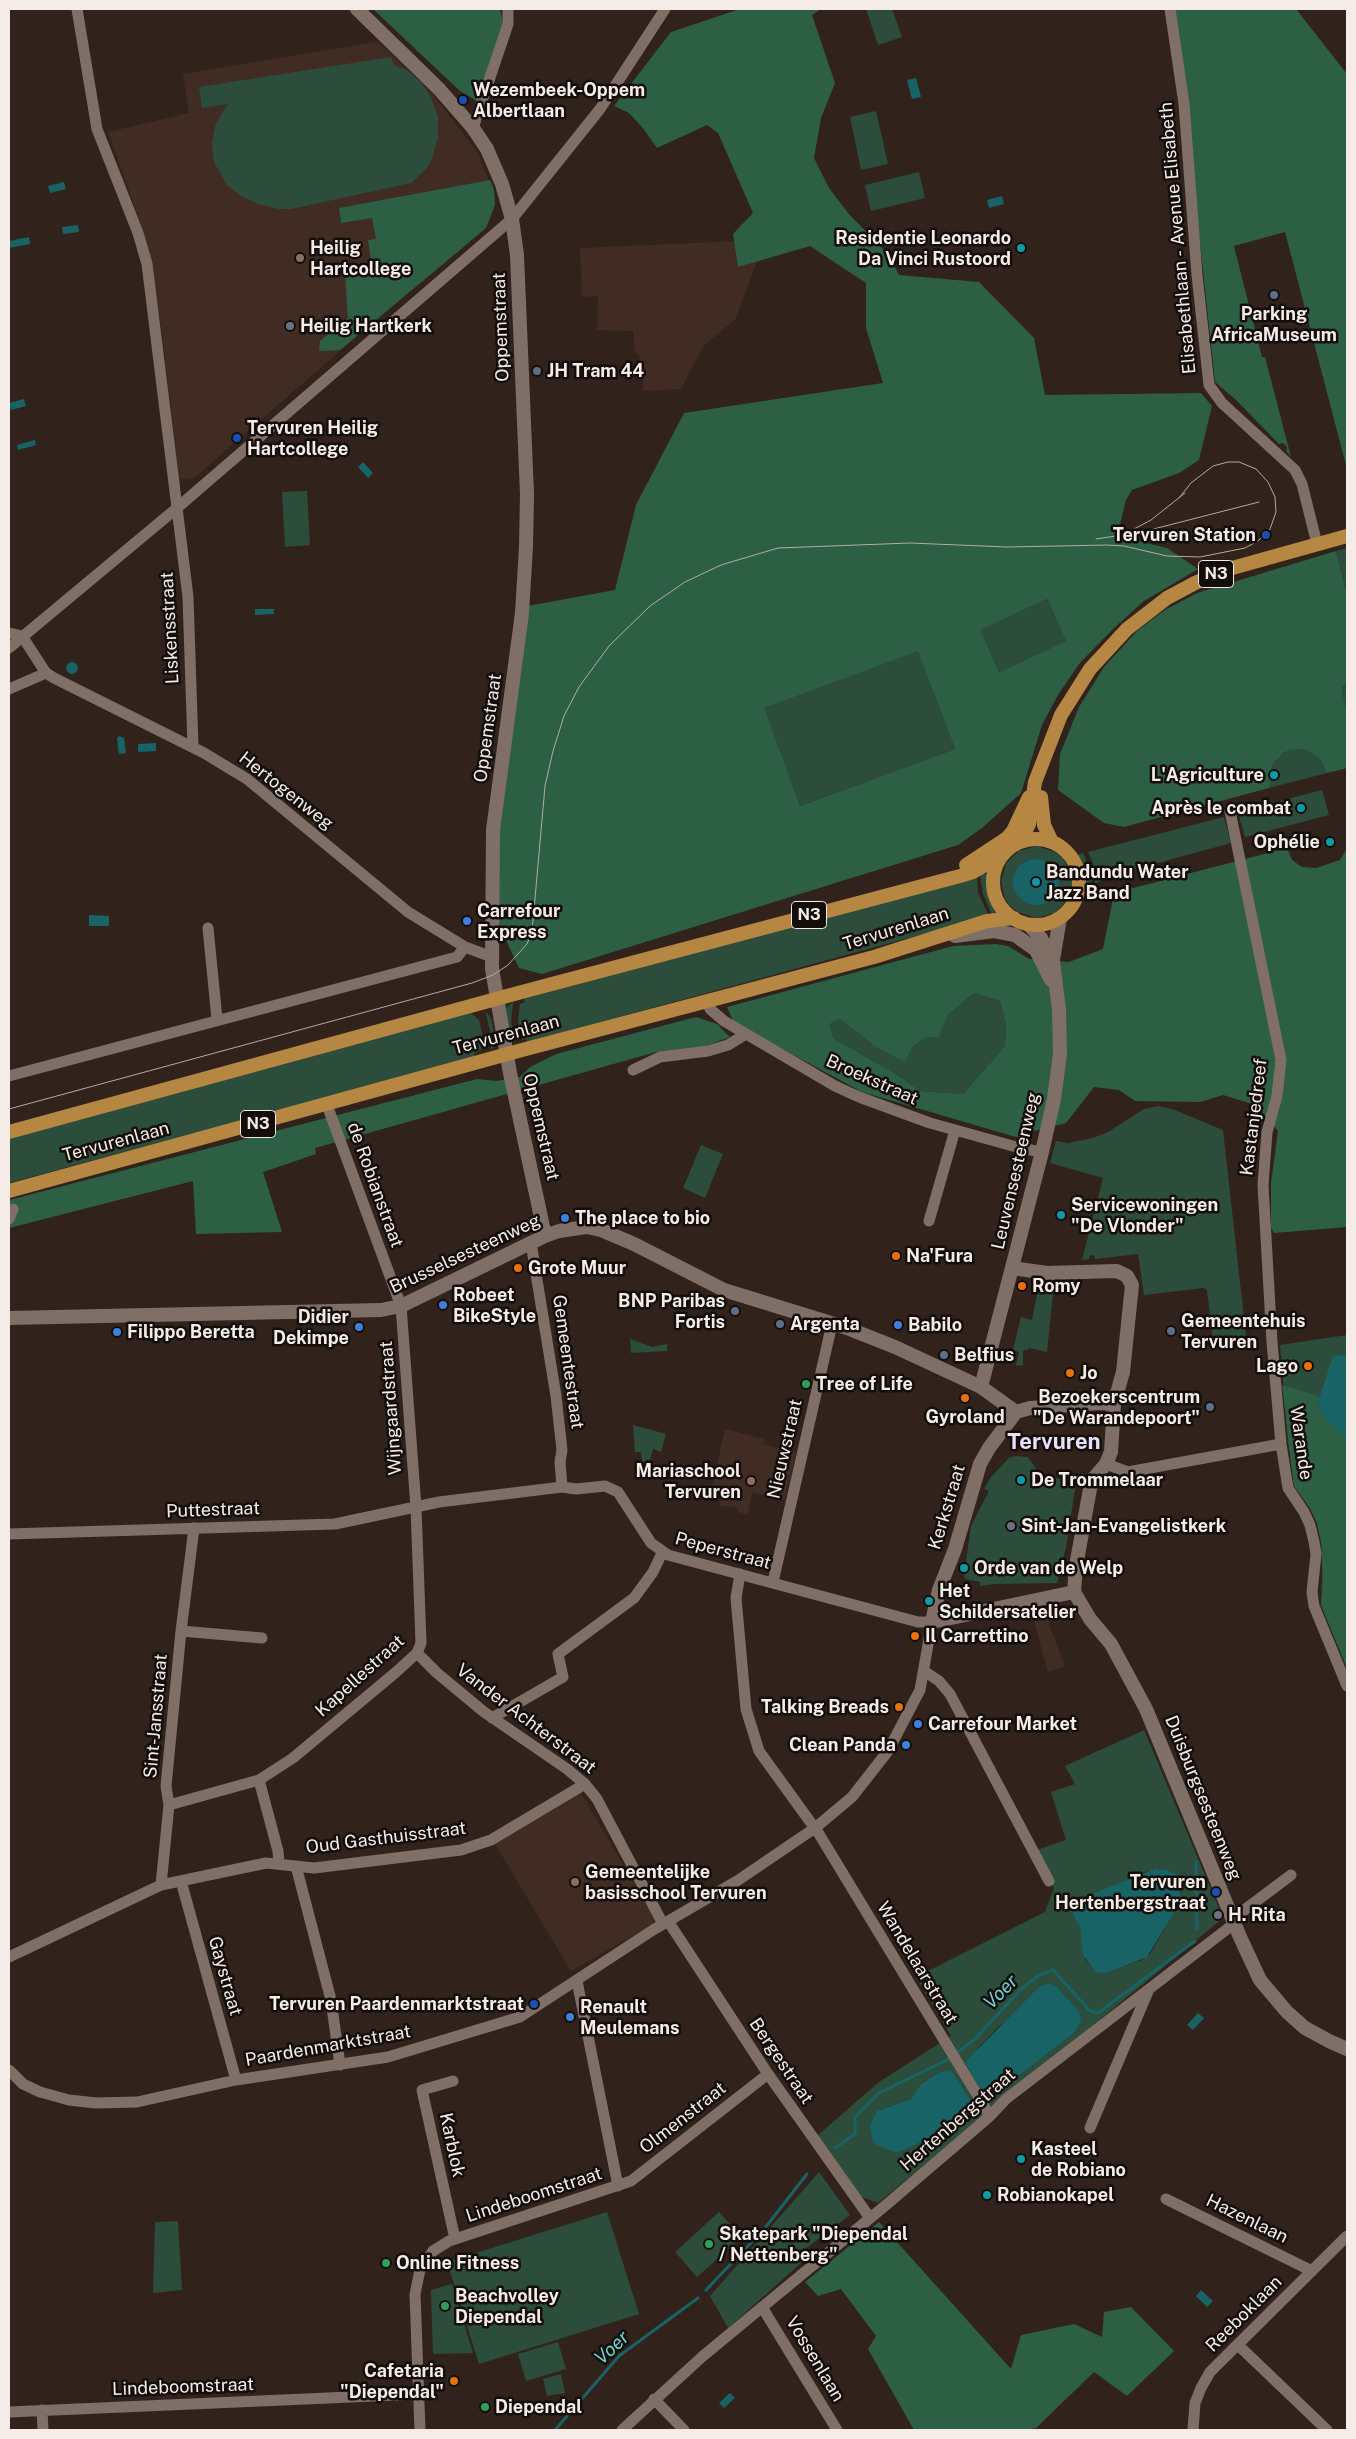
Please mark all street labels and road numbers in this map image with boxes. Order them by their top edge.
street label: Elisabethlaan - Avenue Elisabeth [1155,101,1201,375]
street label: Oppemstraat [488,272,514,382]
road number: N3 [1198,560,1234,588]
street label: Liskensstraat [156,571,184,685]
street label: Oppemstraat [470,672,506,784]
street label: Hertogenweg [234,747,338,835]
road number: N3 [792,902,826,928]
street label: Tervurenlaan [840,903,952,955]
street label: Tervurenlaan [450,1010,562,1060]
street label: Broekstraat [823,1050,921,1110]
street label: Kastanjedreef [1236,1057,1272,1177]
street label: Oppemstraat [518,1071,564,1183]
street label: Leuvensesteenweg [987,1090,1045,1252]
road number: N3 [240,1110,276,1138]
street label: Tervurenlaan [60,1117,172,1167]
street label: de Robianstraat [342,1119,408,1251]
street label: Brusselsesteenweg [386,1210,544,1298]
street label: Gemeentestraat [548,1293,588,1431]
street label: Wijngaardstraat [376,1340,406,1476]
street label: Nieuwstraat [763,1397,807,1501]
street label: Warande [1285,1405,1317,1481]
street label: Kerkstraat [924,1462,970,1552]
street label: Puttestraat [166,1498,260,1522]
street label: Peperstraat [673,1528,773,1574]
street label: Kapellestraat [311,1630,409,1722]
street label: Sint-Jansstraat [140,1653,172,1779]
street label: Vander Achterstraat [452,1659,600,1779]
street label: Duisburgsesteenweg [1160,1712,1246,1884]
street label: Oud Gasthuisstraat [305,1817,467,1859]
street label: Wandelaarstraat [872,1898,962,2028]
street label: Gaystraat [203,1934,247,2018]
street label: Bergestraat [744,2014,818,2108]
street label: Paardenmarktstraat [243,2021,413,2071]
street label: Hertenbergstraat [896,2064,1020,2176]
street label: Olmenstraat [636,2078,730,2158]
street label: Karblok [435,2111,469,2179]
street label: Lindeboomstraat [463,2163,605,2227]
street label: Hazenlaan [1203,2190,1291,2248]
street label: Reeboklaan [1201,2271,1287,2357]
street label: Vossenlaan [781,2312,849,2406]
street label: Lindeboomstraat [112,2374,254,2400]

